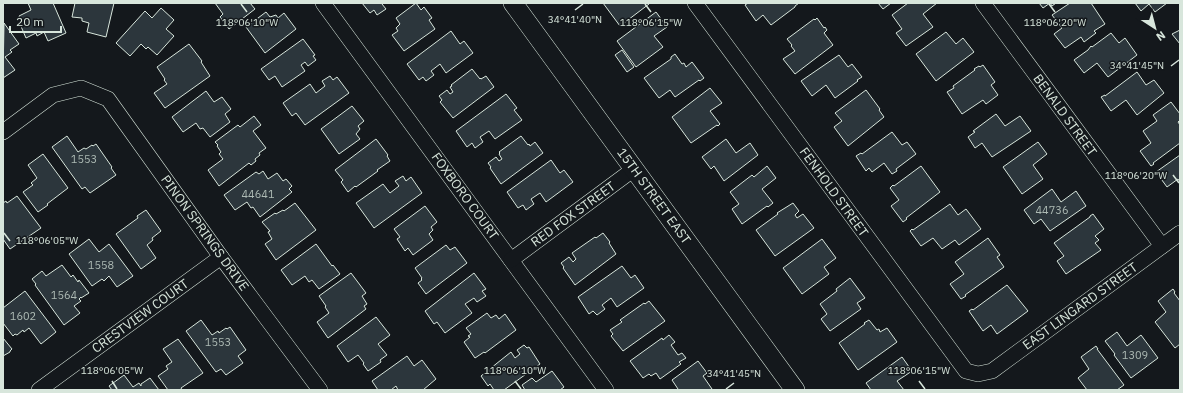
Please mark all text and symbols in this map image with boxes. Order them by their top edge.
scale bar [10,8,61,34]
north arrow [1135,8,1175,48]
text: 34°41'40"N [548,13,602,26]
text: 20 m [16,14,44,29]
text: 118°06'10"W [216,16,278,29]
text: 118°06'15"W [620,16,682,29]
text: 118°06'20"W [1024,16,1086,29]
text: N [1154,28,1168,44]
text: 34°41'45"N [1110,59,1164,72]
street label: BENALD STREET [1029,71,1101,160]
street label: FENHOLD STREET [796,144,872,241]
street label: 15TH STREET EAST [613,145,695,248]
street label: FOXBORO COURT [428,149,503,243]
house number: 1553 [71,152,97,166]
text: 118°06'20"W [1105,169,1167,182]
street label: PINON SPRINGS DRIVE [157,172,253,294]
street label: RED FOX STREET [527,177,619,250]
house number: 44641 [242,187,275,201]
house number: 44736 [1036,203,1069,217]
text: 118°06'05"W [16,234,78,247]
house number: 1558 [88,258,114,272]
street label: EAST LINGARD STREET [1019,258,1141,353]
street label: CRESTVIEW COURT [88,275,192,357]
house number: 1564 [51,288,78,302]
house number: 1602 [10,309,36,323]
house number: 1553 [205,335,231,349]
house number: 1309 [1122,348,1148,362]
text: 118°06'05"W [81,364,143,377]
text: 118°06'10"W [484,364,546,377]
text: 118°06'15"W [888,364,950,377]
text: 34°41'45"N [707,367,761,380]

